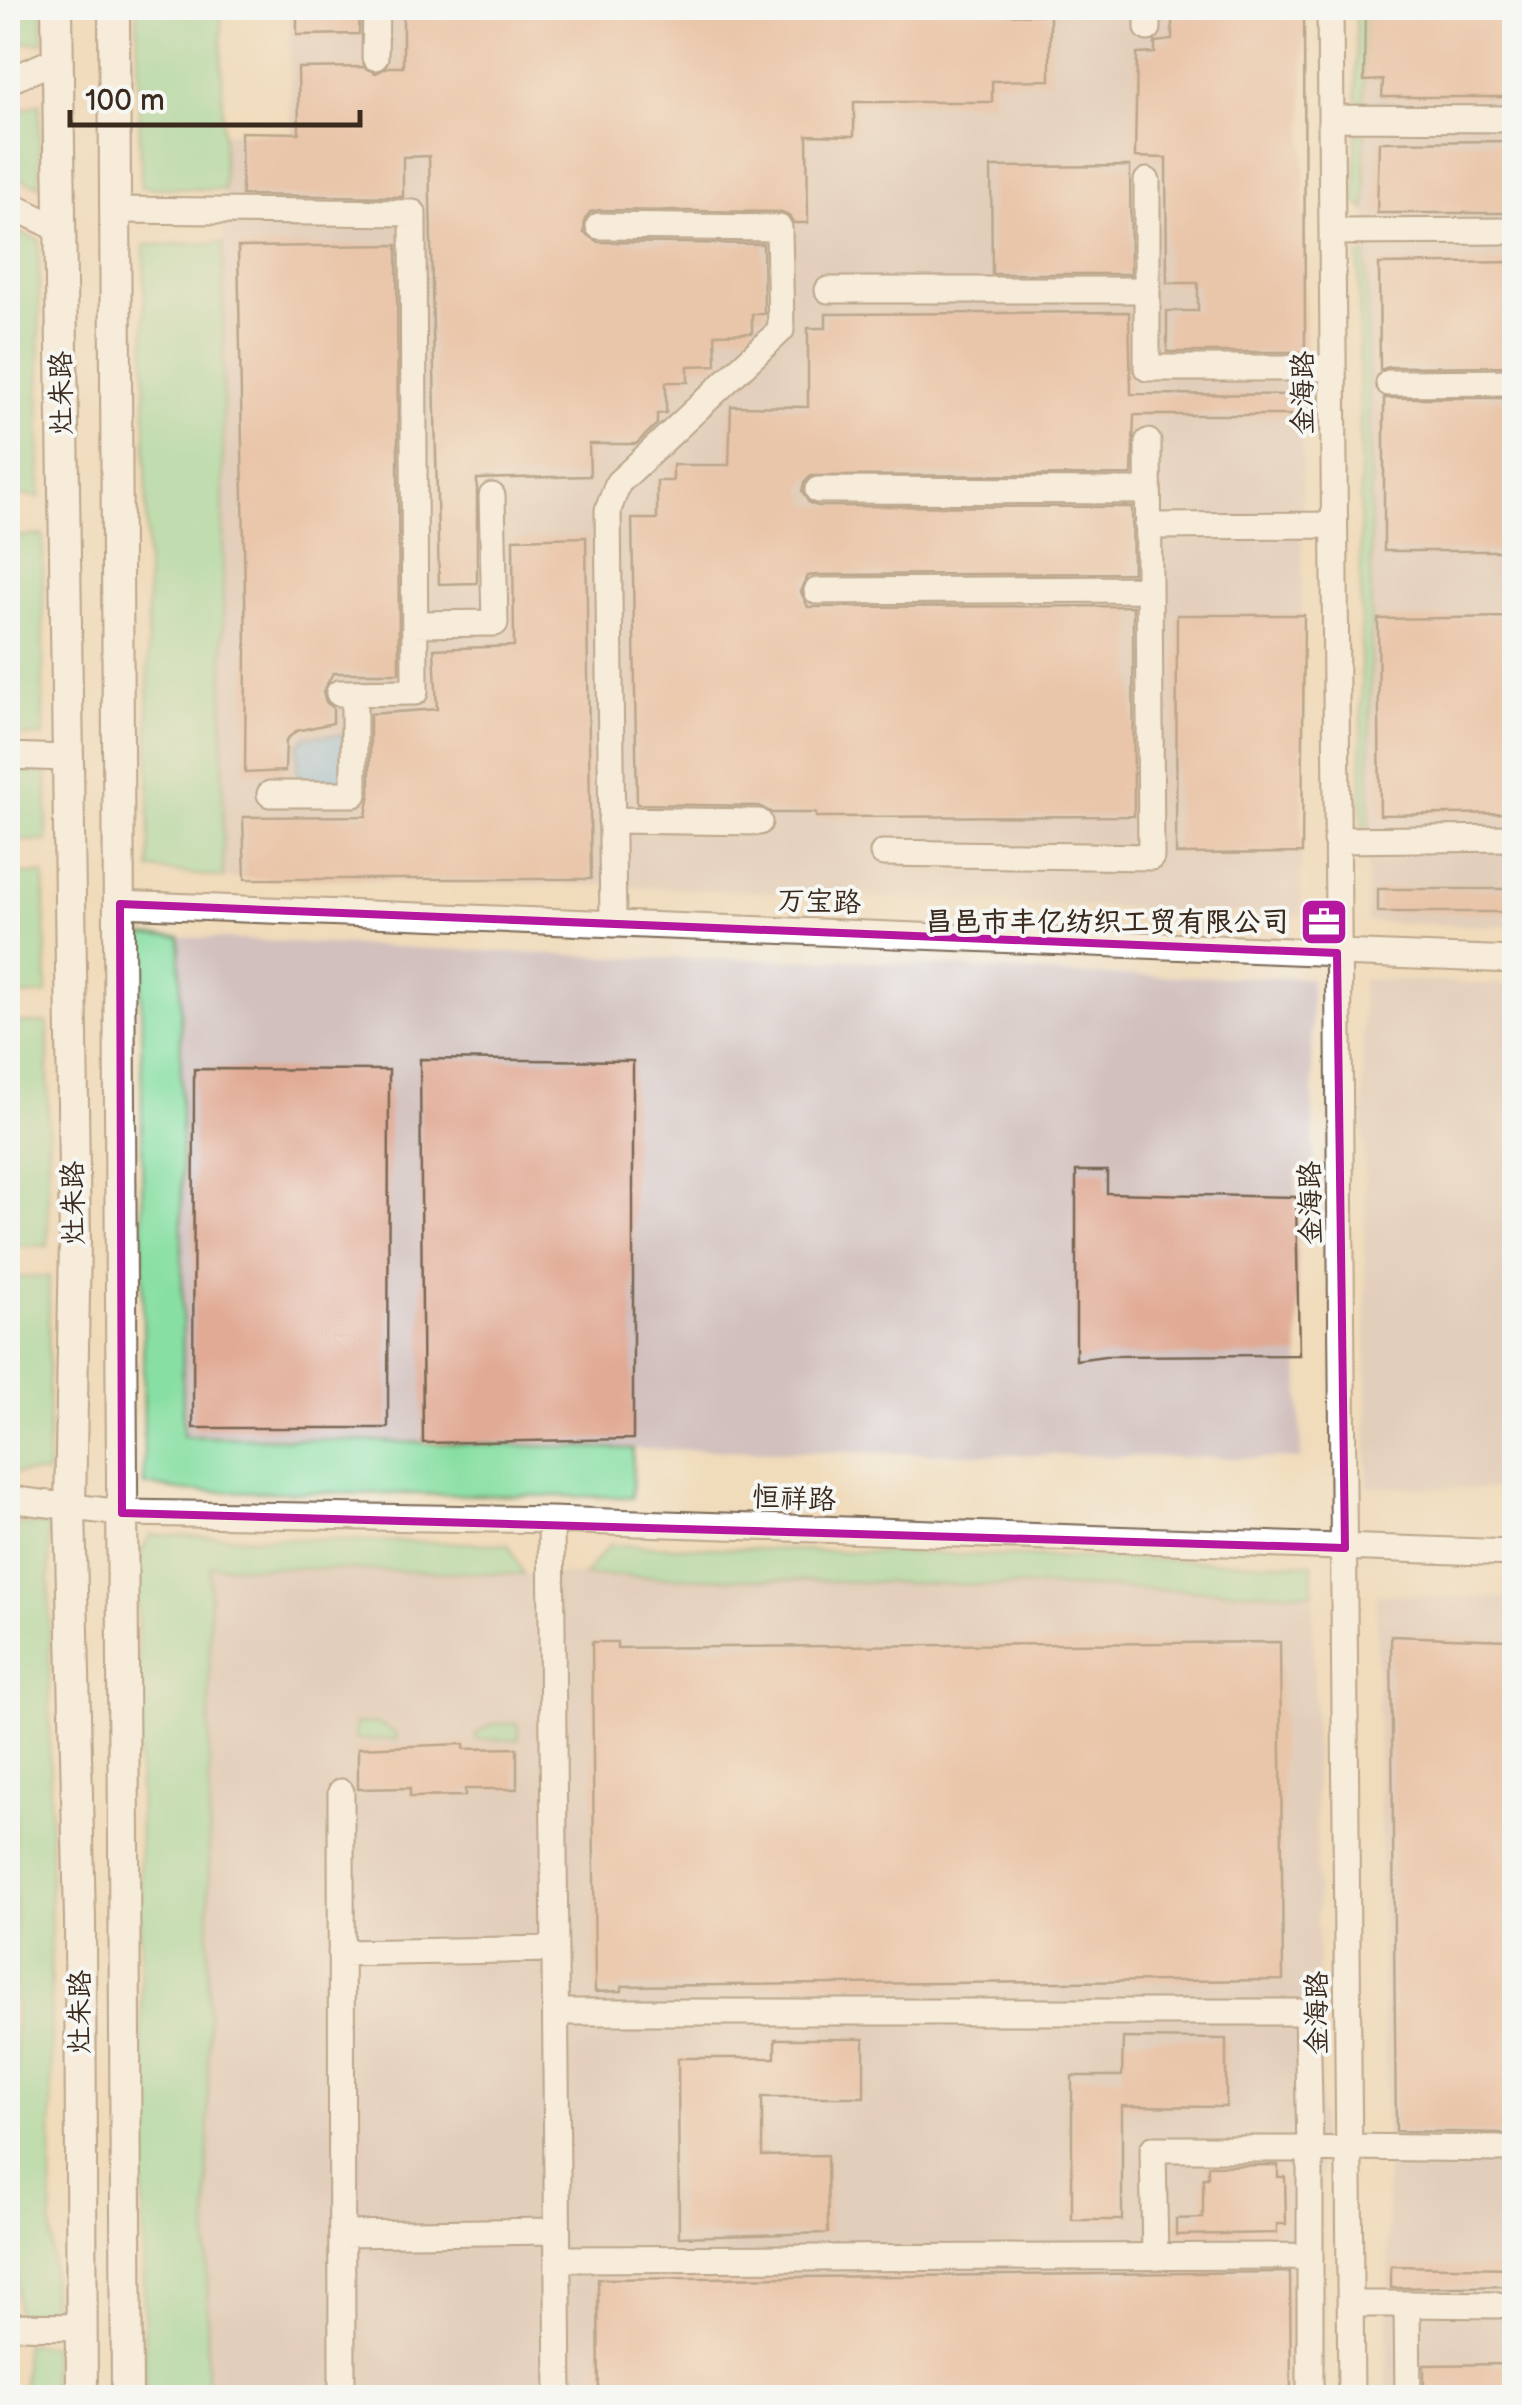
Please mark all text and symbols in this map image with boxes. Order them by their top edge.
scale bar [70,65,360,127]
text: 100 m [85,83,165,119]
street label: 灶朱路 [45,351,79,435]
street label: 金海路 [1287,351,1320,435]
street label: 万宝路 [776,884,862,920]
office icon: 昌邑市丰亿纺织工贸有限公司 [1298,896,1350,948]
place label: 昌邑市丰亿纺织工贸有限公司 [925,906,1289,939]
street label: 灶朱路 [57,1161,91,1245]
street label: 金海路 [1294,1161,1328,1245]
street label: 恒祥路 [751,1481,837,1517]
street label: 灶朱路 [64,1970,97,2054]
street label: 金海路 [1301,1971,1334,2055]

